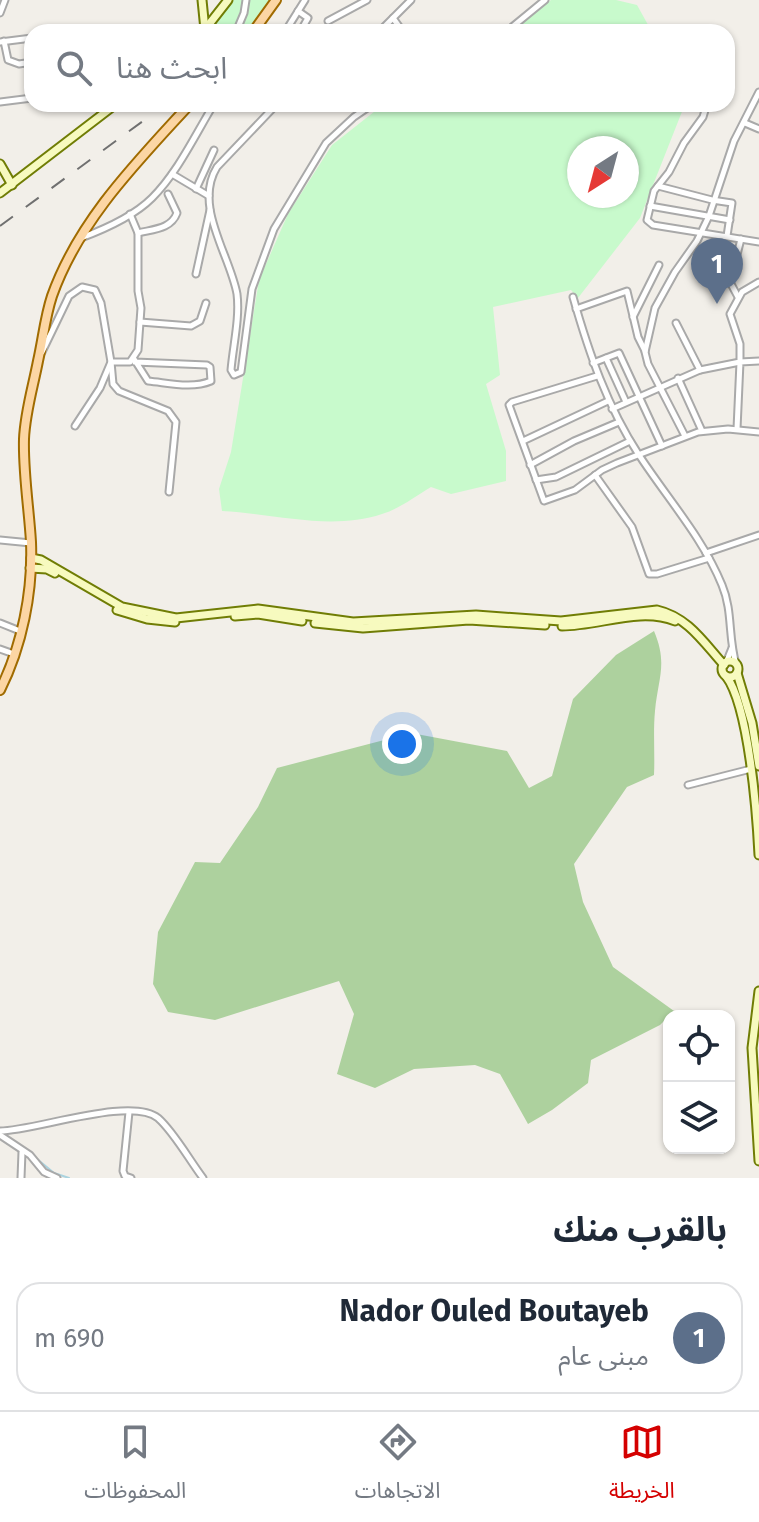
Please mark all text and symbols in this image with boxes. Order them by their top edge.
search box [24,24,735,112]
icon: search [52,46,96,90]
text: ابحث هنا [116,50,227,86]
north arrow [567,136,639,208]
pin: 1 [691,238,743,304]
your location [382,724,422,764]
map controls [663,1010,735,1154]
button: locate [663,1010,735,1082]
button: layers [663,1082,735,1154]
text: بالقرب منك [553,1209,727,1250]
text: Nador Ouled Boutayeb [340,1293,649,1329]
text: 690 m [34,1323,105,1354]
text: 1 [693,1323,705,1354]
text: مبنى عام [558,1341,649,1372]
tab: المحفوظات [84,1420,186,1514]
tab: الاتجاهات [355,1420,441,1514]
tab: الخريطة [609,1420,675,1514]

